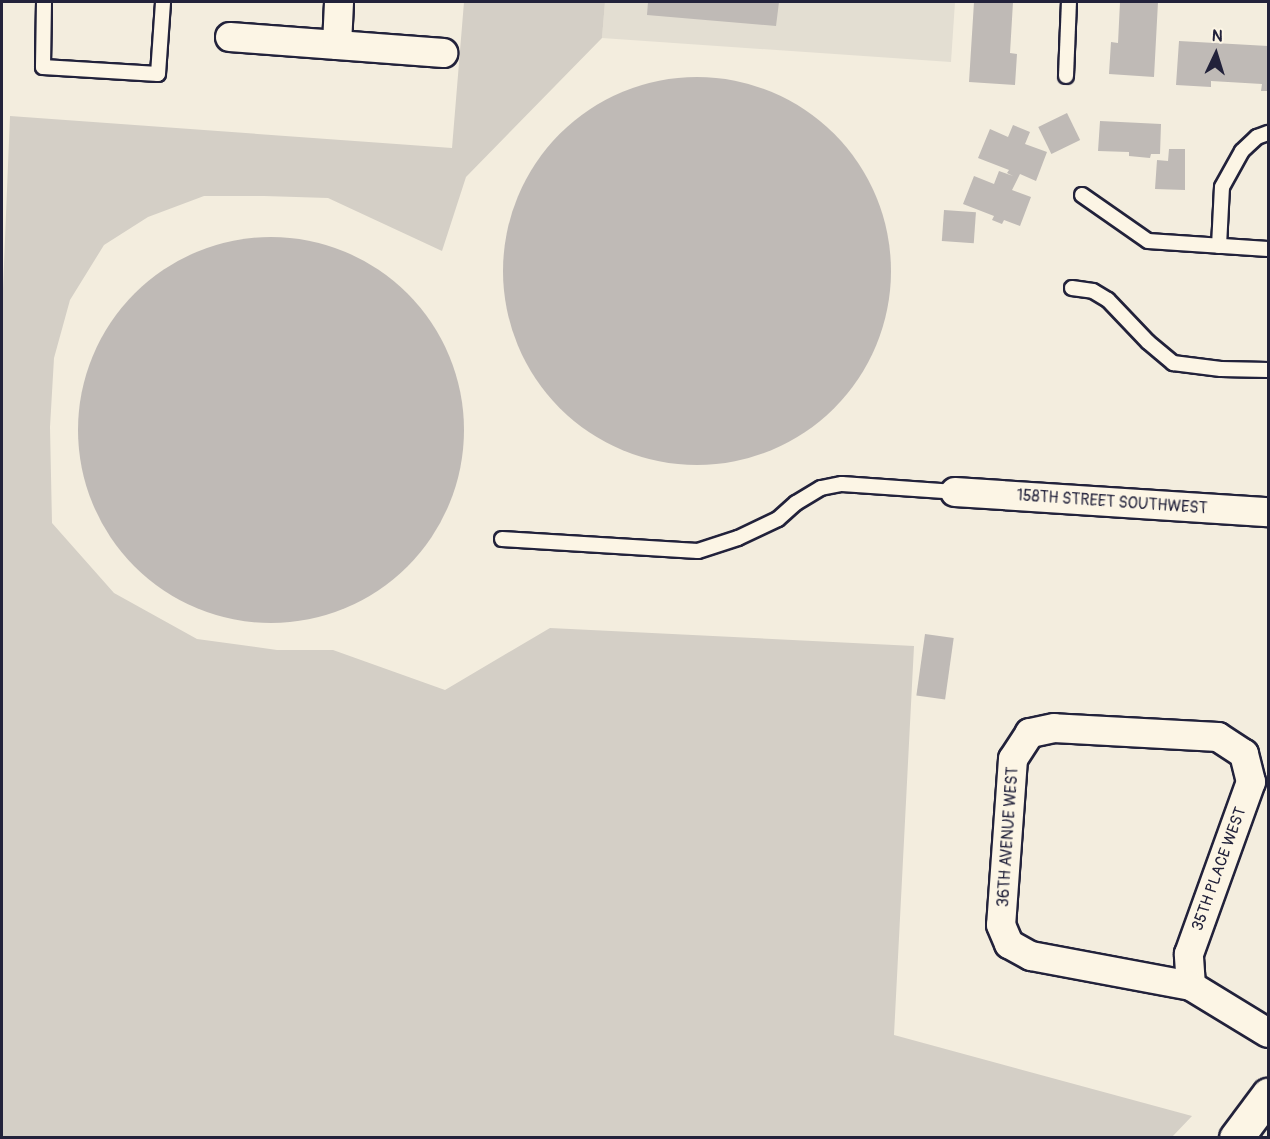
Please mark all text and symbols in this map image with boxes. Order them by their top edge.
north arrow [1186,24,1246,84]
text: N [1211,26,1223,46]
street label: 158TH STREET SOUTHWEST [1016,486,1208,518]
street label: 36TH AVENUE WEST [994,766,1022,908]
street label: 35TH PLACE WEST [1188,805,1250,933]

